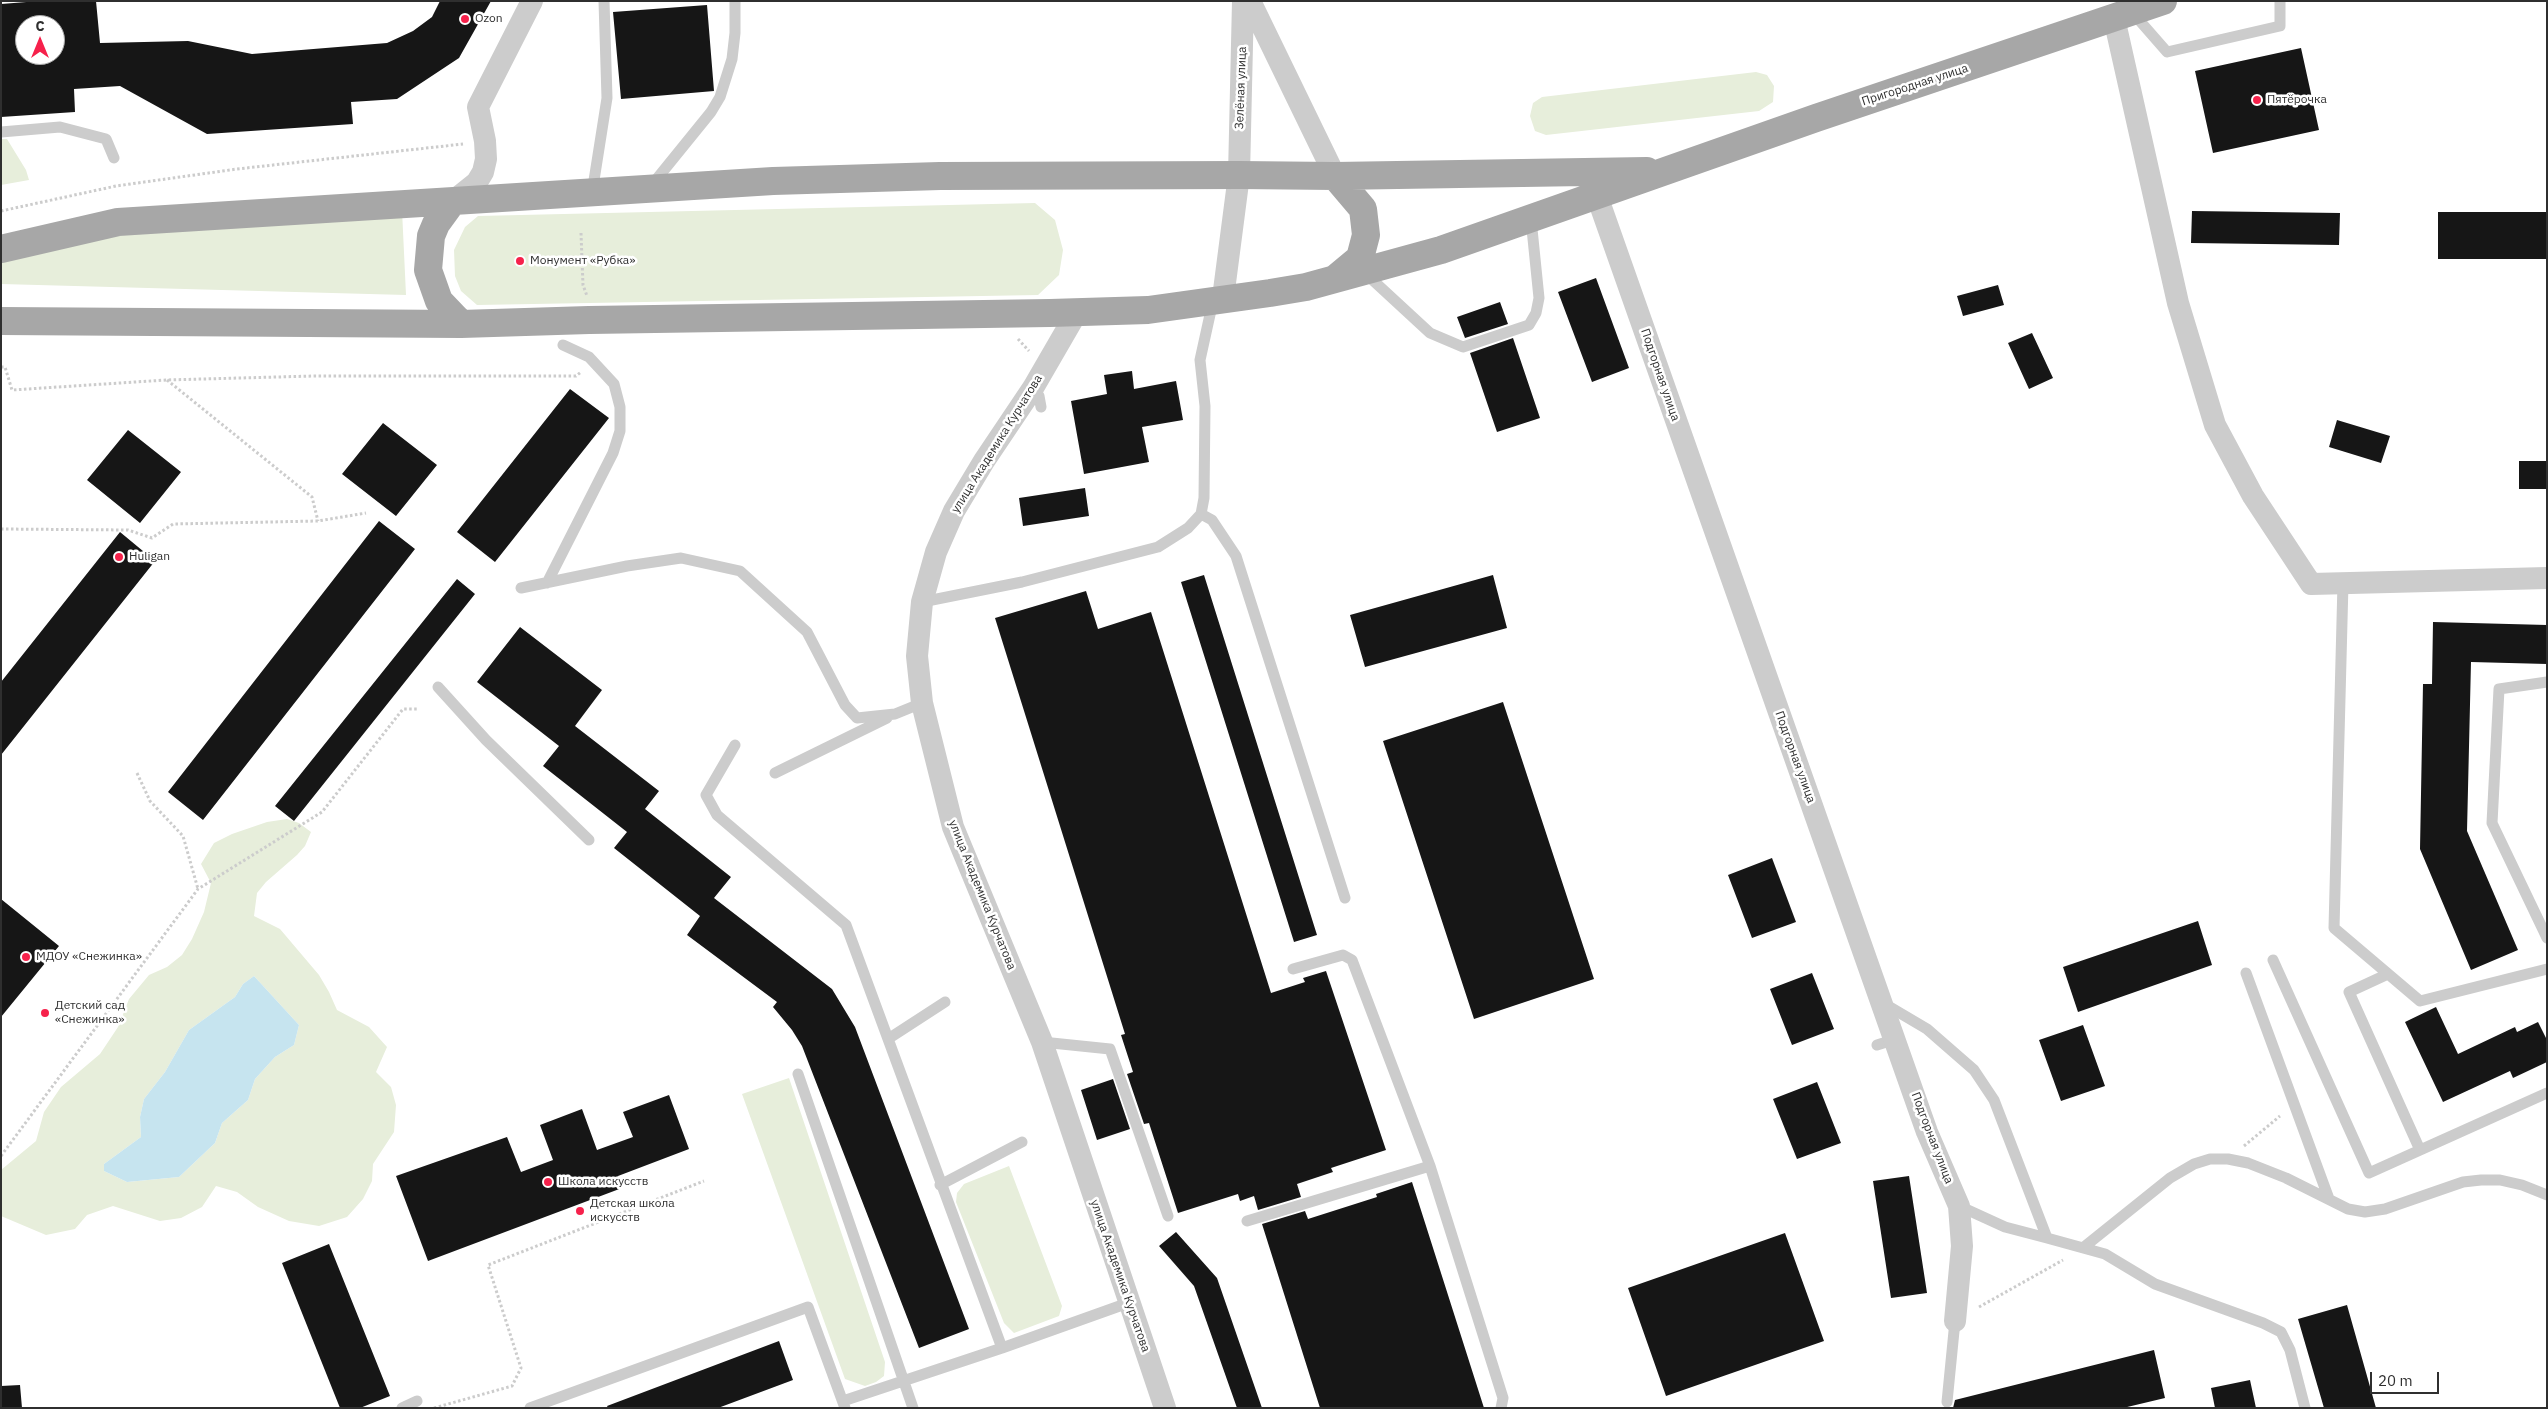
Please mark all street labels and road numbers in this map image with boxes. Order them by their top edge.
street label: Зелёная улица [1232,46,1250,130]
street label: Пригородная улица [1860,61,1970,109]
street label: Подгорная улица [1637,327,1683,423]
street label: улица Академика Курчатова [948,372,1046,516]
street label: Подгорная улица [1772,709,1818,805]
street label: улица Академика Курчатова [945,818,1019,972]
street label: Подгорная улица [1908,1090,1956,1186]
street label: улица Академика Курчатова [1087,1198,1153,1354]

